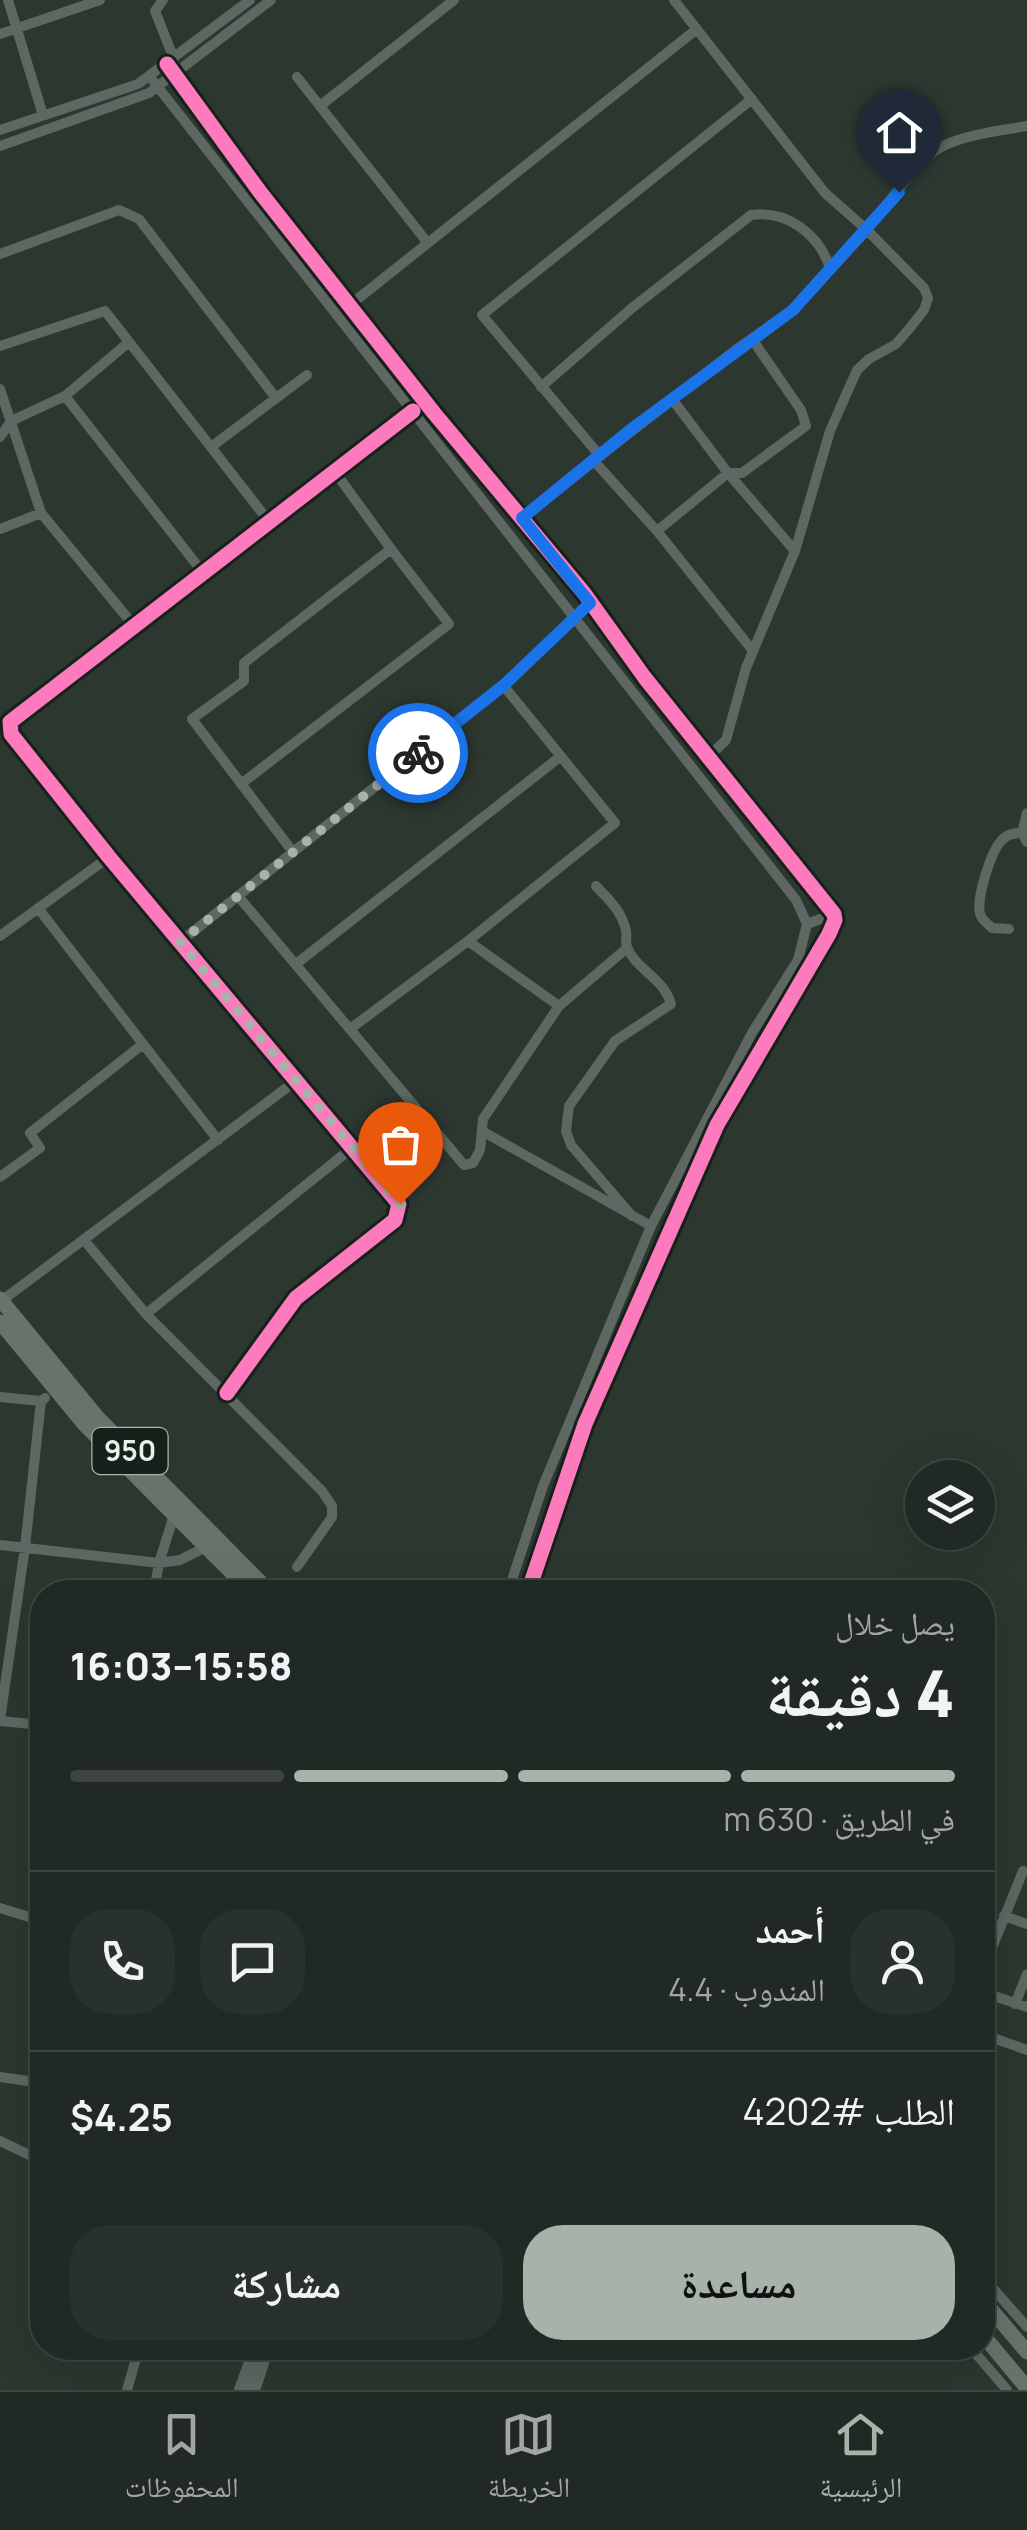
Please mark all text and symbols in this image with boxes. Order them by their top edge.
pin [857,90,942,193]
icon: home [872,105,927,160]
courier [368,703,468,803]
icon: bike [391,726,446,781]
pin [358,1102,443,1205]
icon: bag [373,1117,428,1172]
road number: 950 [92,1428,168,1474]
map controls [905,1460,995,1550]
button: layers [905,1460,995,1550]
text: يصل خلال [835,1601,955,1645]
text: 15:58–16:03 [70,1639,292,1691]
text: 4 دقيقة [766,1648,955,1737]
text: في الطريق · 630 m [724,1797,955,1841]
text: أحمد [755,1902,825,1954]
button: phone [70,1909,175,2014]
button: chat [200,1909,305,2014]
button: person [850,1909,955,2014]
text: المندوب · 4.4 [668,1967,825,2011]
text: الطلب #4202 [742,2084,955,2136]
text: $4.25 [70,2090,173,2142]
button: مشاركة [70,2225,503,2340]
button: مساعدة [523,2225,955,2340]
tab: المحفوظات [125,2407,239,2515]
tab: الخريطة [488,2407,570,2515]
tab: الرئيسية [819,2407,902,2515]

